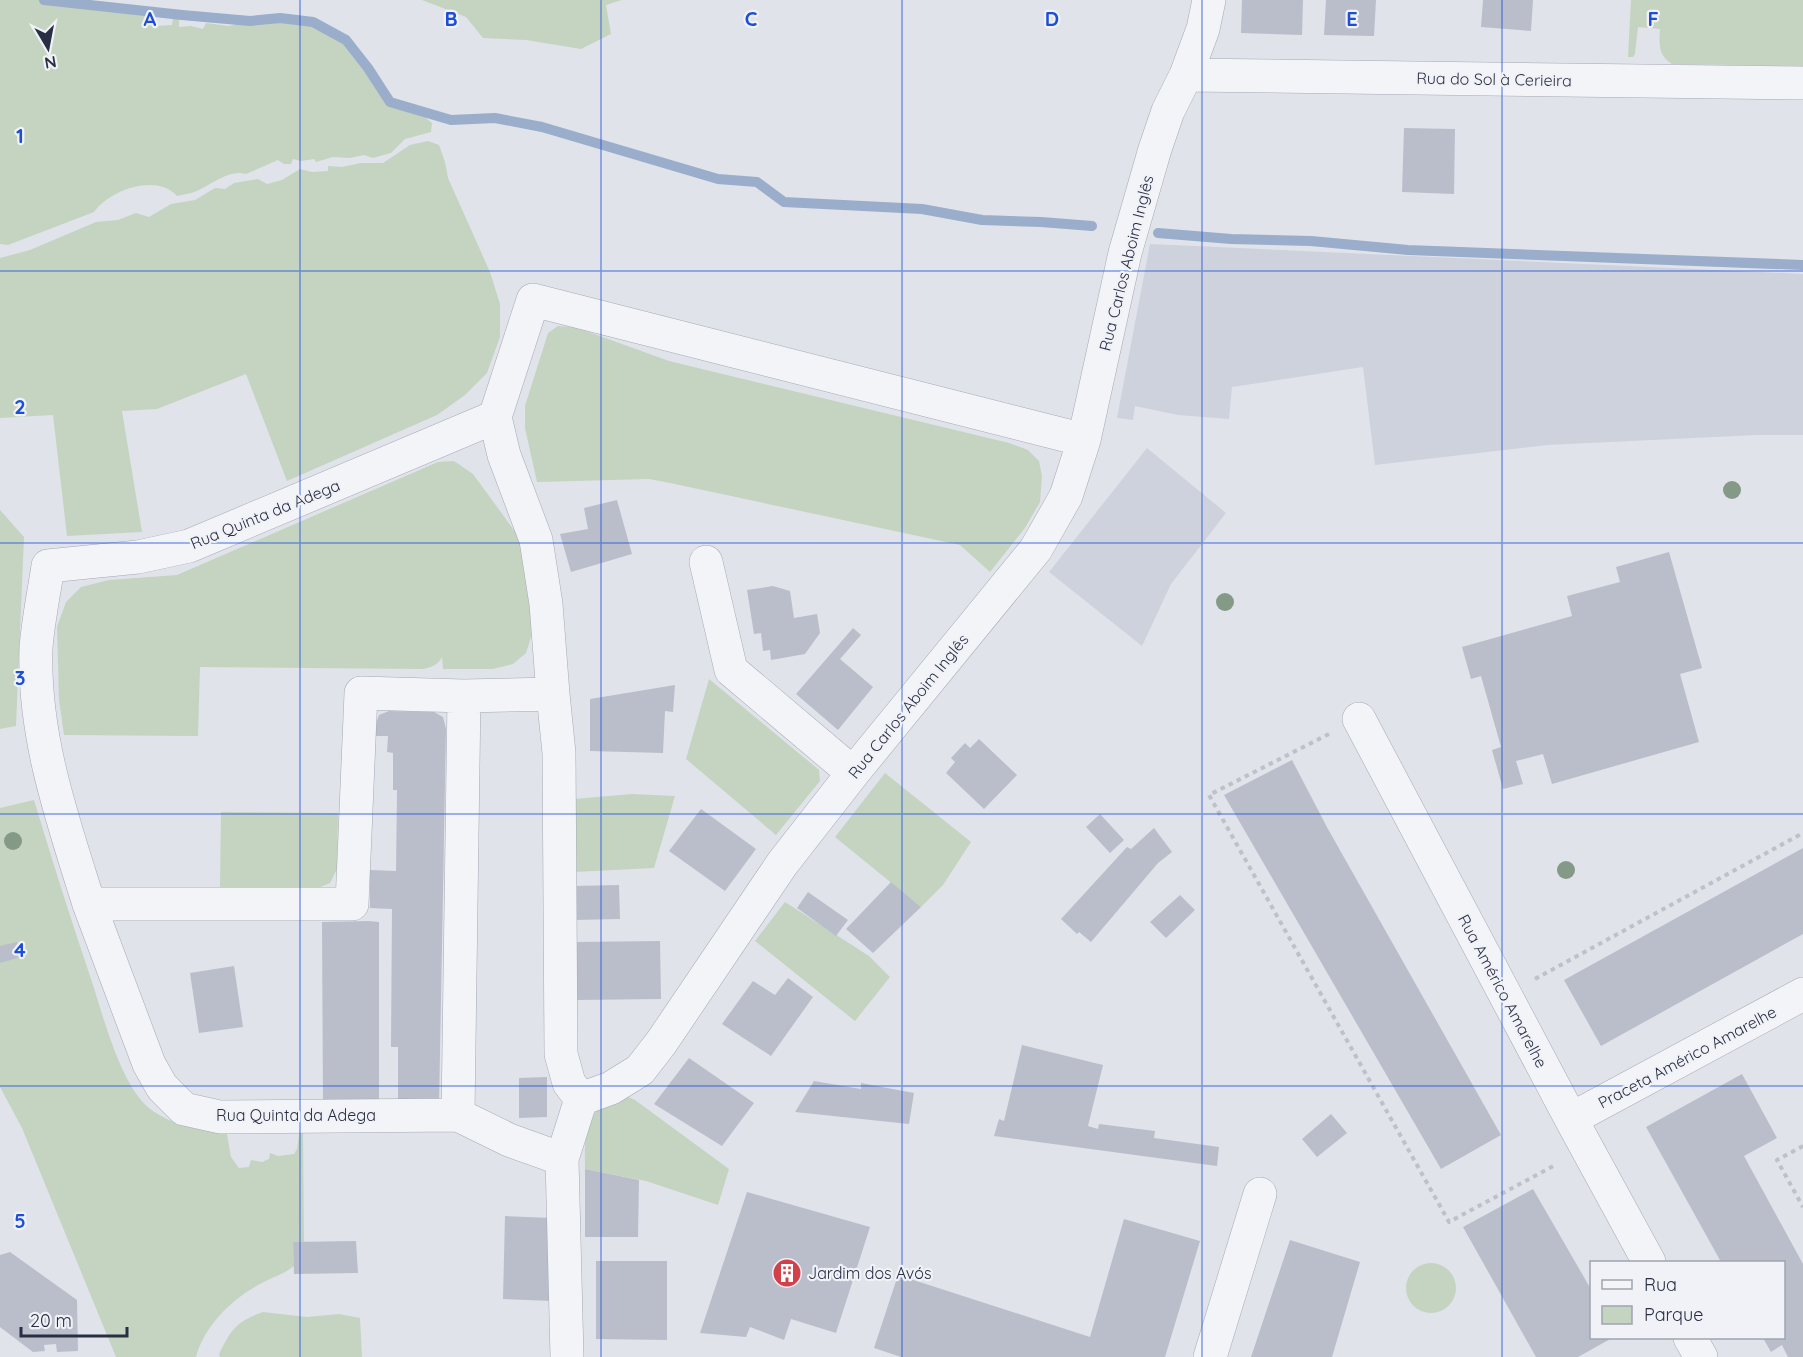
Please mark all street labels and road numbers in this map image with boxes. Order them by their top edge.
street label: Rua do Sol à Cerieira [1416,68,1572,90]
street label: Rua Carlos Aboim Inglês [1094,173,1158,353]
street label: Rua Quinta da Adega [187,475,343,553]
street label: Rua Carlos Aboim Inglês [843,630,973,782]
street label: Rua Américo Amarelhe [1454,911,1552,1071]
street label: Praceta Américo Amarelhe [1594,1001,1780,1113]
street label: Rua Quinta da Adega [216,1105,376,1125]

